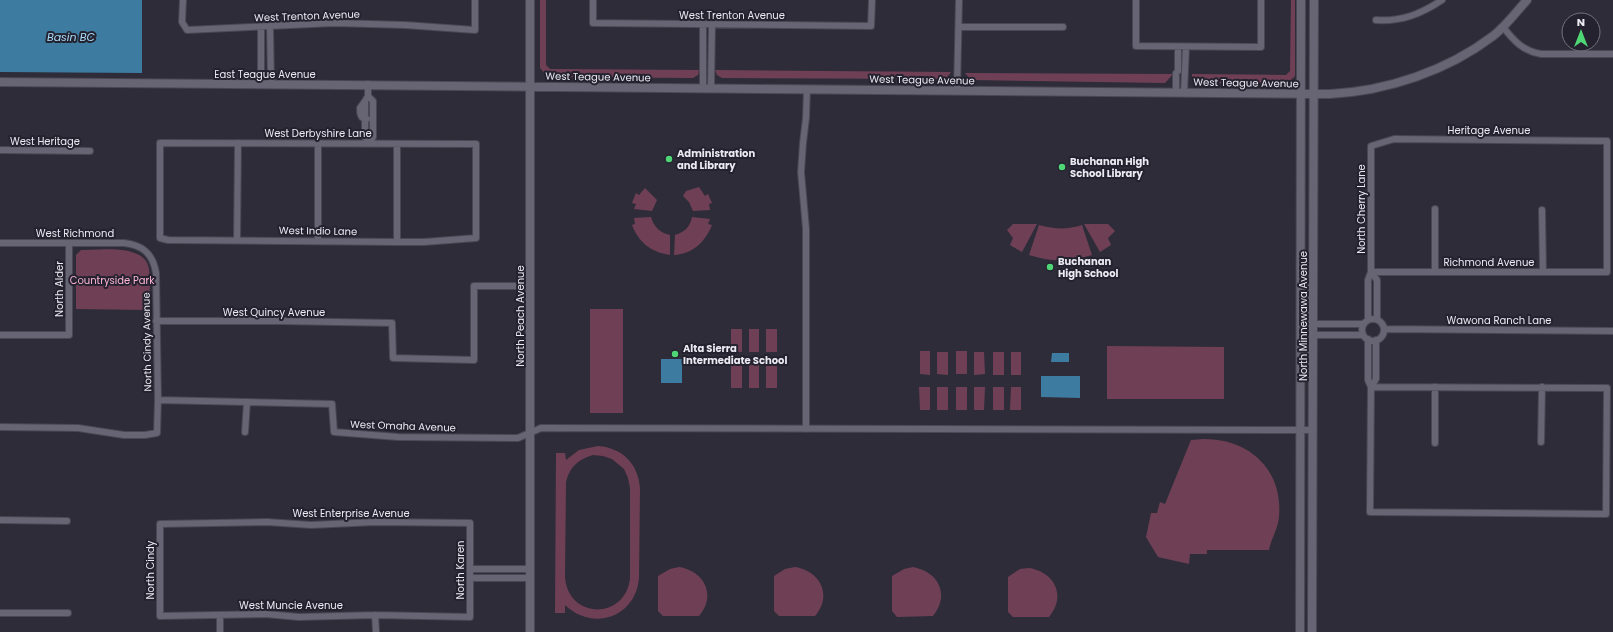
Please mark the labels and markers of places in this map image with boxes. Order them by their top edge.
place label: Administration and Library [677,146,755,173]
marker: Administration and Library [664,154,674,164]
place label: Buchanan High School Library [1070,154,1149,181]
marker: Buchanan High School Library [1057,162,1067,172]
place label: Buchanan High School [1058,254,1119,281]
marker: Buchanan High School [1045,262,1055,272]
place label: Alta Sierra Intermediate School [683,341,787,368]
marker: Alta Sierra Intermediate School [670,349,680,359]

